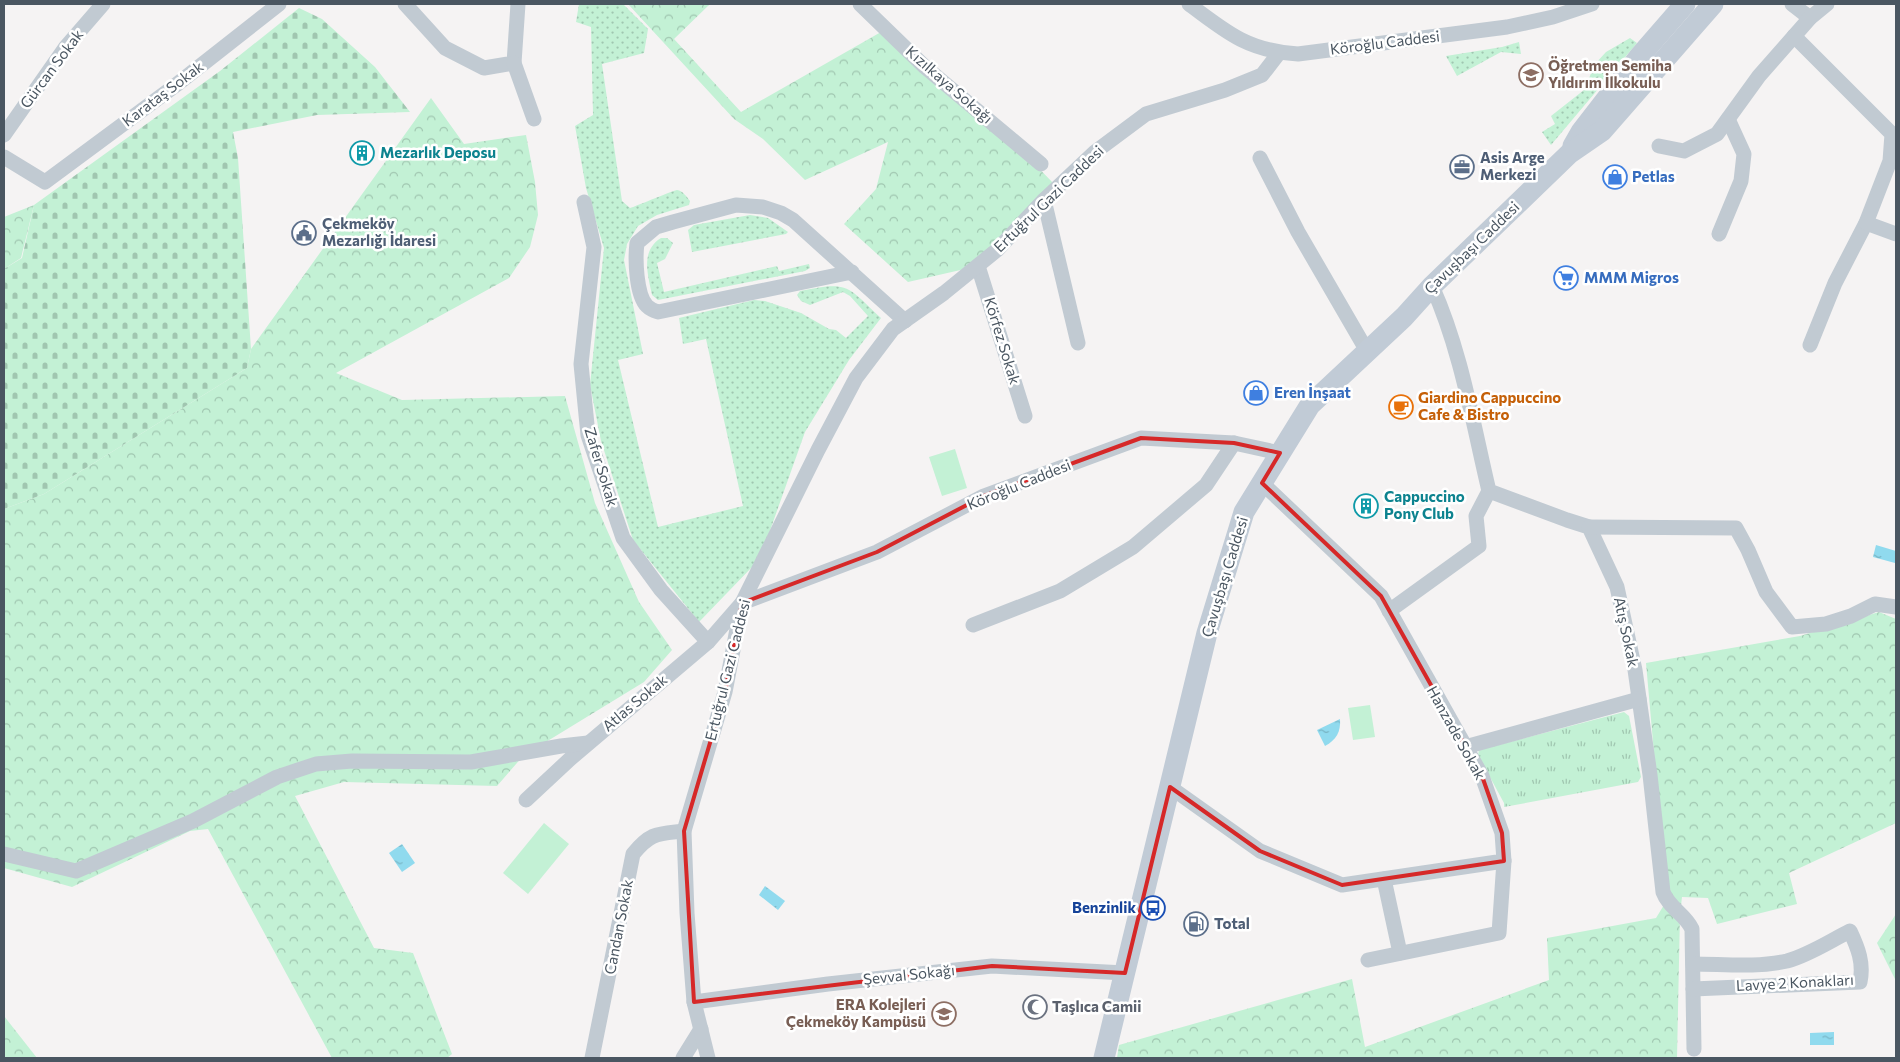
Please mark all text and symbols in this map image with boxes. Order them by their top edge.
street label: Gürcan Sokak [16,26,87,111]
street label: Köroğlu Caddesi [1329,26,1441,58]
street label: Kızılkaya Sokağı [903,42,997,127]
place label: Öğretmen Semiha Yıldırım İlkokulu [1548,56,1672,91]
street label: Karataş Sokak [118,57,207,130]
school or university icon: Öğretmen Semiha Yıldırım İlkokulu [1518,62,1544,88]
building icon: Mezarlık Deposu [349,140,375,166]
street label: Ertuğrul Gazi Caddesi [990,141,1107,255]
place label: Mezarlık Deposu [380,143,496,161]
place label: Asis Arge Merkezi [1480,148,1545,183]
office icon: Asis Arge Merkezi [1449,154,1475,180]
shop icon: Petlas [1602,164,1628,190]
place label: Petlas [1632,167,1675,185]
street label: Çavuşbaşı Caddesi [1420,197,1523,297]
place label: Çekmeköy Mezarlığı İdaresi [322,214,436,249]
public building icon: Çekmeköy Mezarlığı İdaresi [291,220,317,246]
supermarket icon: MMM Migros [1553,265,1579,291]
place label: MMM Migros [1584,268,1679,286]
street label: Körfez Sokak [981,295,1025,386]
shop icon: Eren İnşaat [1243,380,1269,406]
place label: Eren İnşaat [1274,383,1351,401]
place label: Giardino Cappuccino Cafe & Bistro [1418,388,1561,423]
cafe icon: Giardino Cappuccino Cafe & Bistro [1388,394,1414,420]
street label: Zafer Sokak [581,425,623,509]
street label: Köroğlu Caddesi [964,455,1073,513]
place label: Cappuccino Pony Club [1384,487,1465,522]
building icon: Cappuccino Pony Club [1353,493,1379,519]
street label: Çavuşbaşı Caddesi [1197,514,1251,639]
street label: Atış Sokak [1611,595,1643,669]
street label: Ertuğrul Gazi Caddesi [701,597,753,743]
street label: Atlas Sokak [598,670,670,735]
street label: Hanzade Sokak [1424,683,1490,782]
street label: Candan Sokak [600,878,636,976]
bus stop icon: Benzinlik [1140,895,1166,921]
place label: Benzinlik [1072,898,1136,916]
fuel station icon: Total [1183,911,1209,937]
place label: Total [1214,914,1250,932]
street label: Şevval Sokağı [862,960,956,988]
street label: Lavye 2 Konakları [1736,970,1854,994]
mosque icon: Taşlıca Camii [1022,994,1048,1020]
place label: ERA Kolejleri Çekmeköy Kampüsü [786,995,926,1030]
place label: Taşlıca Camii [1052,997,1141,1015]
school or university icon: ERA Kolejleri Çekmeköy Kampüsü [931,1001,957,1027]

